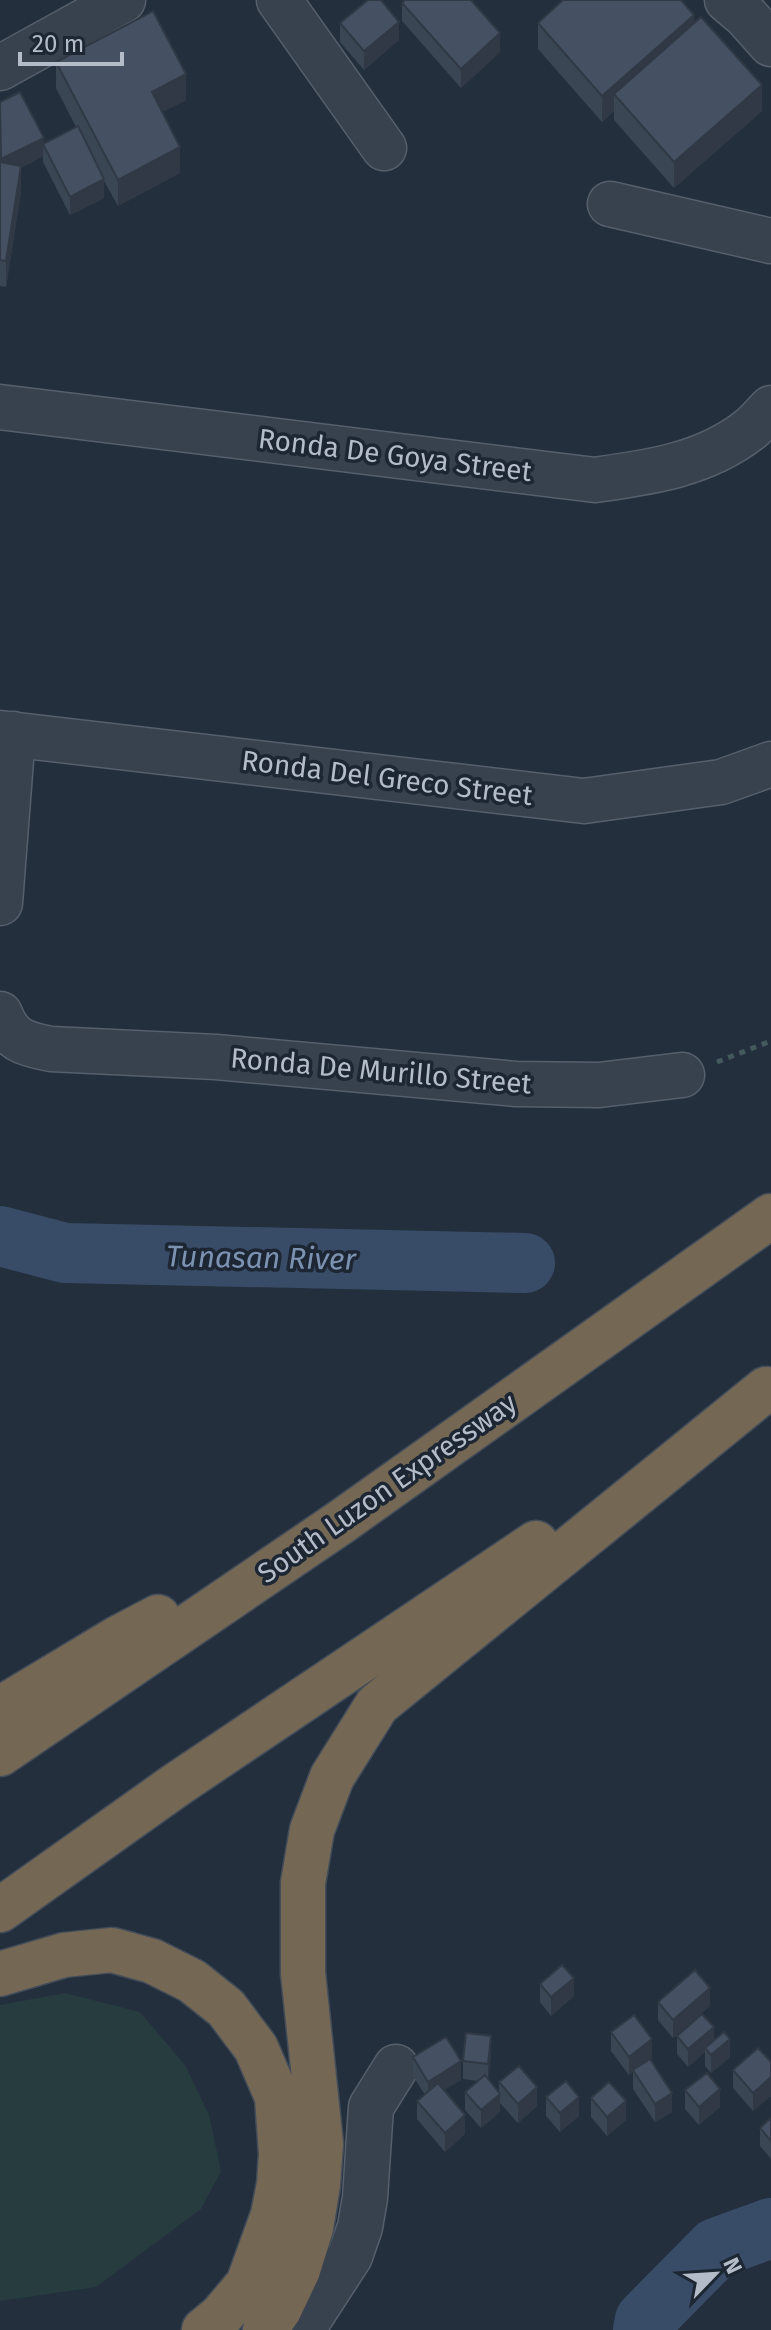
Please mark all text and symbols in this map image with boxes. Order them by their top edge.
scale bar [20,16,122,66]
text: 20 m [32,30,84,58]
street label: Ronda De Goya Street [256,422,534,488]
street label: Ronda Del Greco Street [240,744,535,812]
street label: Ronda De Murillo Street [229,1041,534,1101]
water label: Tunasan River [166,1238,358,1278]
street label: South Luzon Expressway [251,1386,523,1590]
north arrow [675,2234,755,2314]
text: N [717,2253,748,2278]

